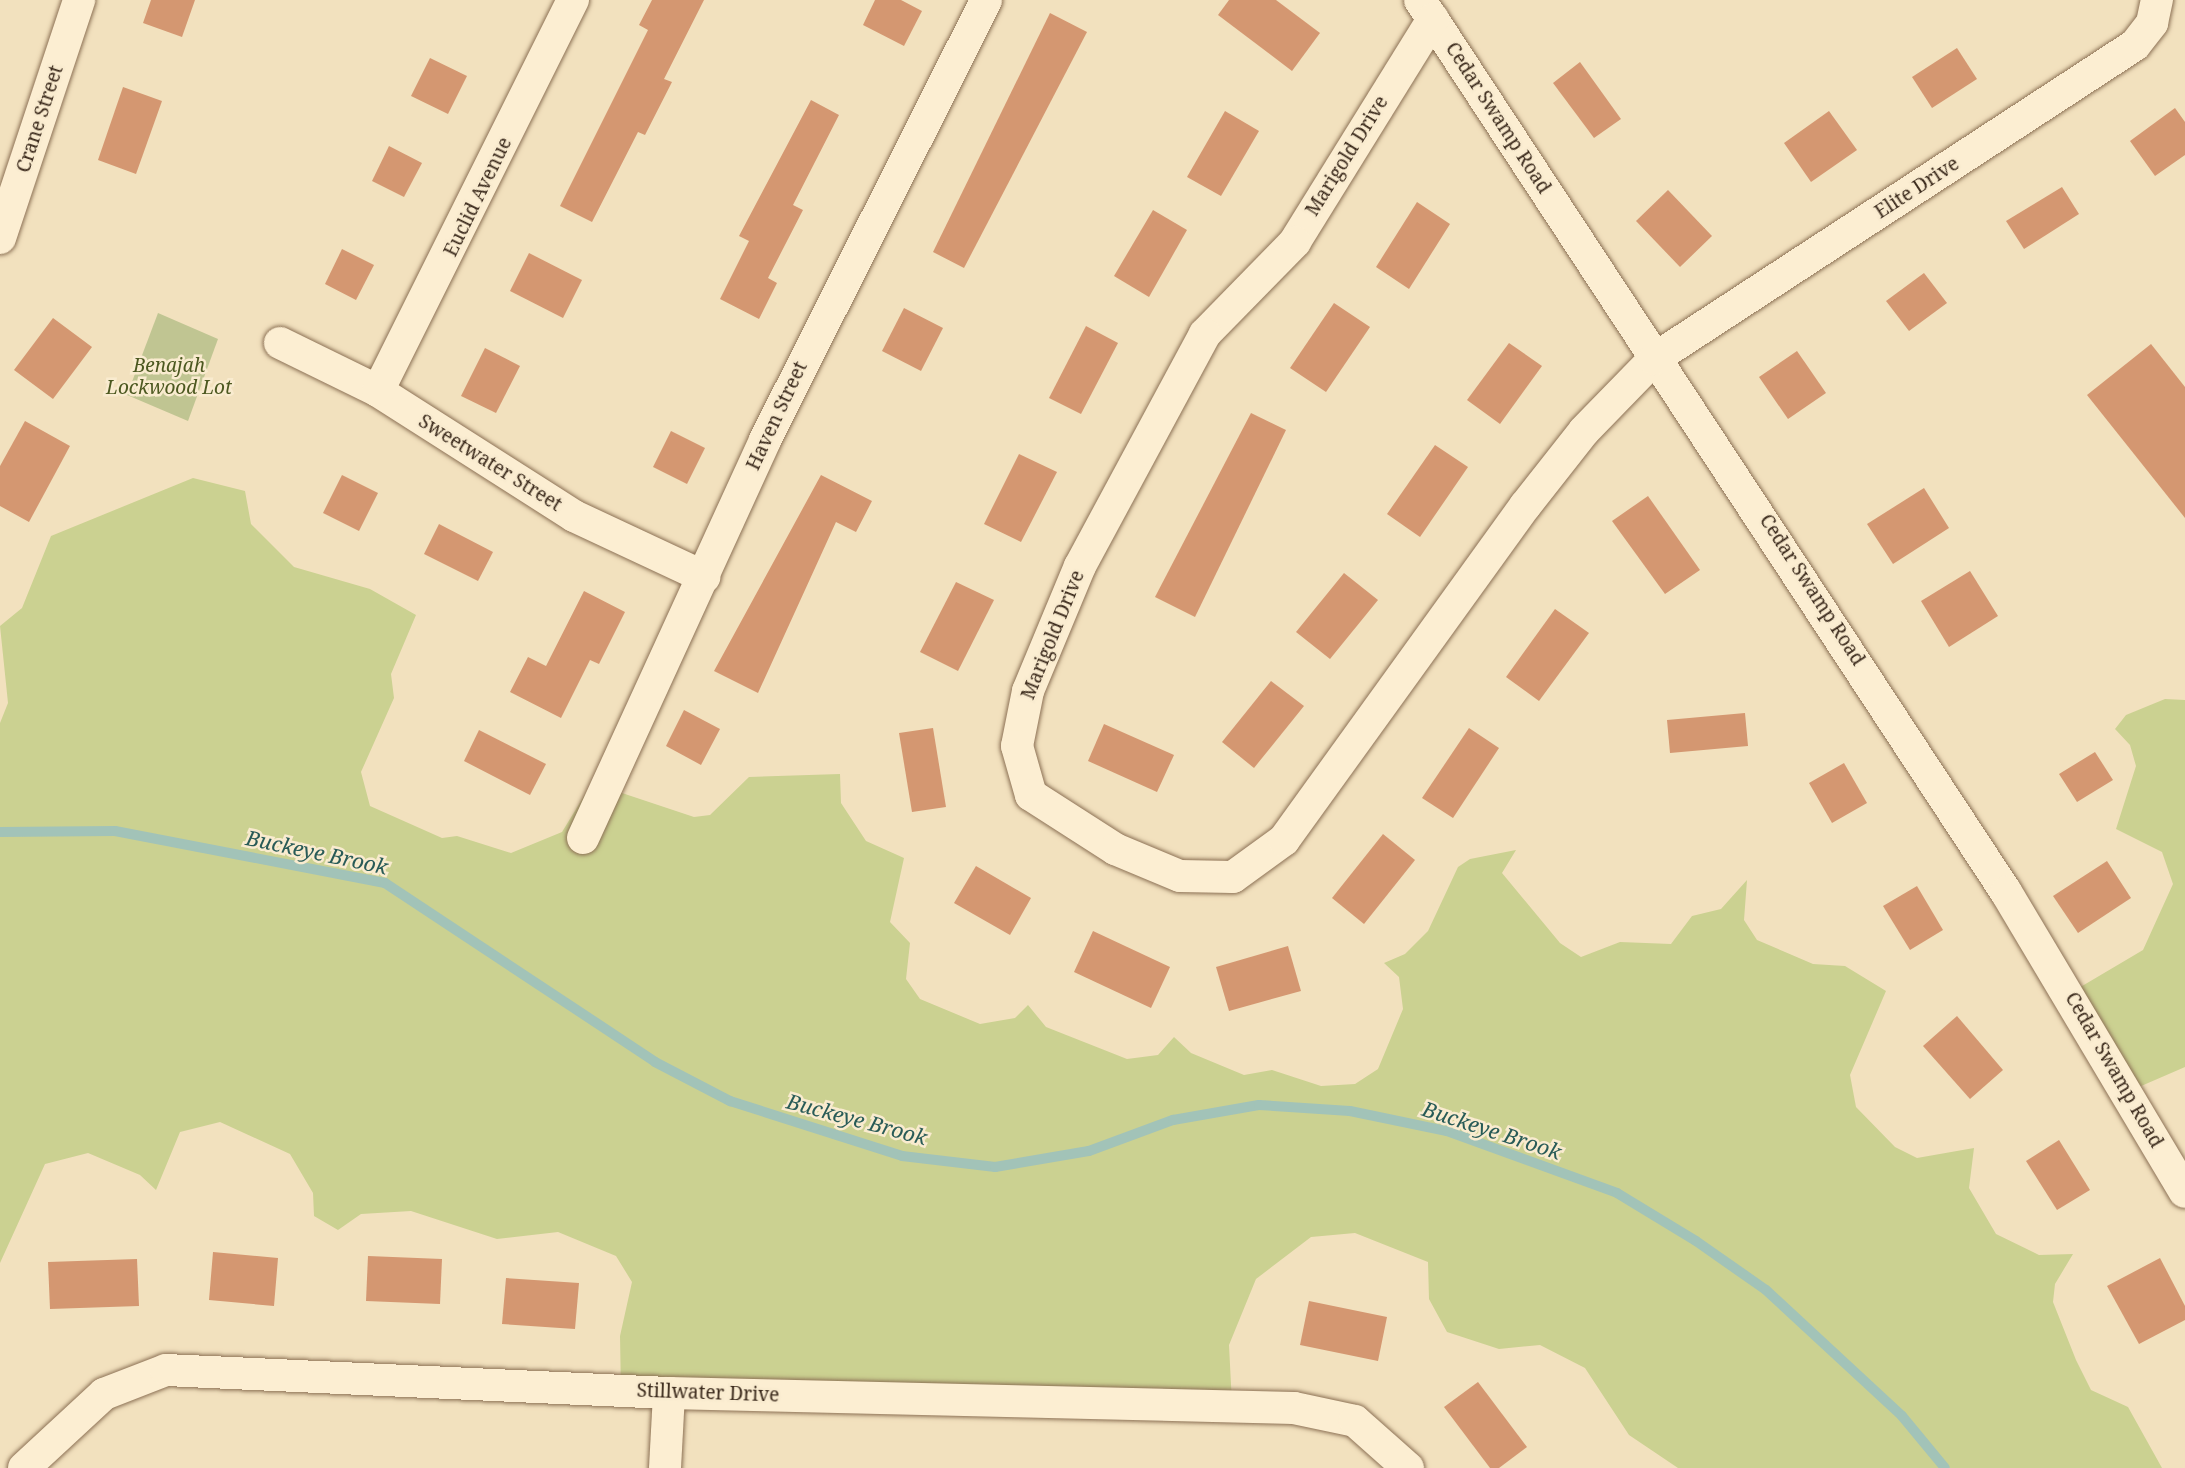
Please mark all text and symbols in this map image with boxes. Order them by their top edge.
street label: Cedar Swamp Road [1441,38,1555,198]
street label: Crane Street [12,63,68,175]
street label: Marigold Drive [1301,92,1393,220]
street label: Euclid Avenue [439,134,517,260]
street label: Elite Drive [1871,152,1963,224]
park label: Benajah Lockwood Lot [106,355,232,399]
street label: Haven Street [742,358,812,474]
street label: Sweetwater Street [414,410,566,516]
street label: Cedar Swamp Road [1755,510,1869,670]
street label: Marigold Drive [1017,567,1089,703]
water label: Buckeye Brook [244,825,390,879]
street label: Cedar Swamp Road [2060,988,2168,1152]
water label: Buckeye Brook [784,1088,930,1150]
water label: Buckeye Brook [1419,1096,1565,1164]
street label: Stillwater Drive [636,1379,780,1407]

